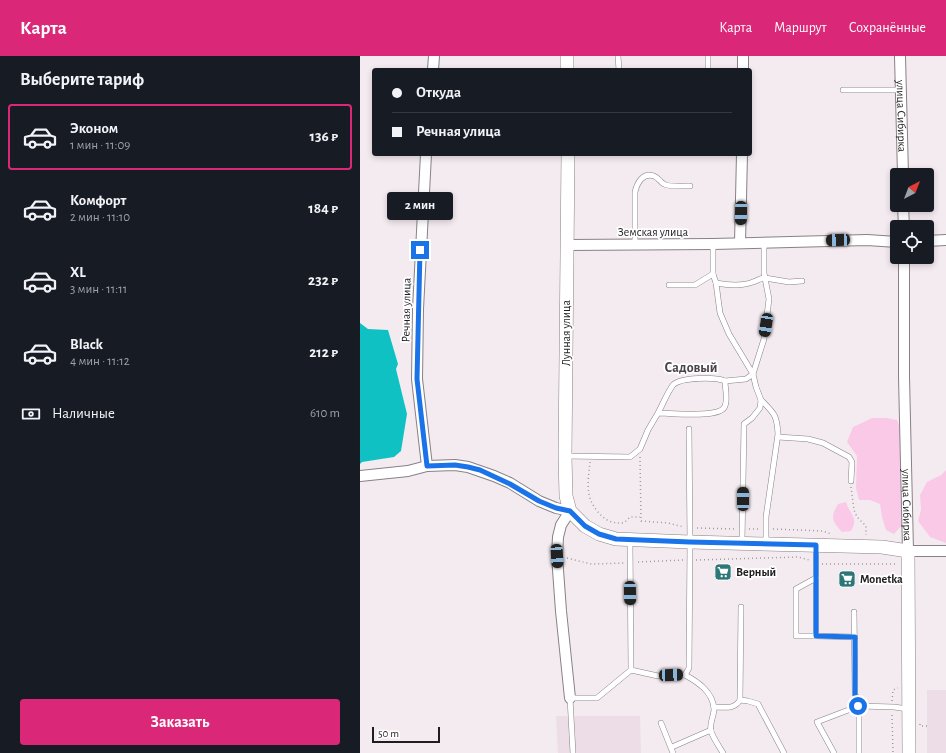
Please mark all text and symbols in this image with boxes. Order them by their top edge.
text: Карта [20,19,67,38]
text: Карта [719,21,752,35]
text: Маршрут [774,21,827,35]
text: Сохранённые [849,21,926,35]
text: Выберите тариф [20,71,144,89]
street label: улица Сибирка [894,79,908,153]
text: Откуда [416,85,461,100]
icon: car [22,119,58,155]
text: Эконом [70,121,118,136]
text: Речная улица [416,124,501,139]
text: 136 ₽ [310,129,338,144]
text: 1 мин · 11:09 [70,139,130,152]
north arrow [890,168,934,212]
map controls [890,168,934,264]
icon: car [22,191,58,227]
callout: 2 мин [387,192,453,220]
text: Комфорт [70,193,126,208]
text: 2 мин [405,199,435,212]
text: 184 ₽ [308,201,338,216]
car [735,201,747,225]
text: 2 мин · 11:10 [70,211,130,224]
button: locate [890,220,934,264]
street label: Земская улица [618,226,689,239]
car [826,234,850,246]
route end [411,241,429,259]
icon: car [22,263,58,299]
text: XL [70,265,86,280]
text: 232 ₽ [308,273,338,288]
street label: Речная улица [399,277,414,343]
text: 3 мин · 11:11 [70,283,127,296]
street label: Лунная улица [560,299,573,366]
car [758,312,774,338]
icon: car [22,335,58,371]
text: Black [70,337,103,352]
text: 212 ₽ [309,345,338,360]
text: 4 мин · 11:12 [70,355,130,368]
district label: Садовый [665,361,717,375]
icon: cash [20,403,42,425]
text: Наличные [52,406,115,421]
text: 610 m [310,407,340,420]
street label: улица Сибирка [899,468,914,542]
car [737,487,749,511]
car [550,544,564,568]
supermarket icon: Верный [713,562,733,582]
place label: Верный [736,566,776,578]
supermarket icon: Monetka [837,569,857,589]
place label: Monetka [860,573,903,585]
car [624,581,636,605]
car [659,669,683,681]
route start [849,697,867,715]
button: Заказать [20,699,340,745]
scale bar [372,725,440,744]
text: 50 m [378,728,399,739]

